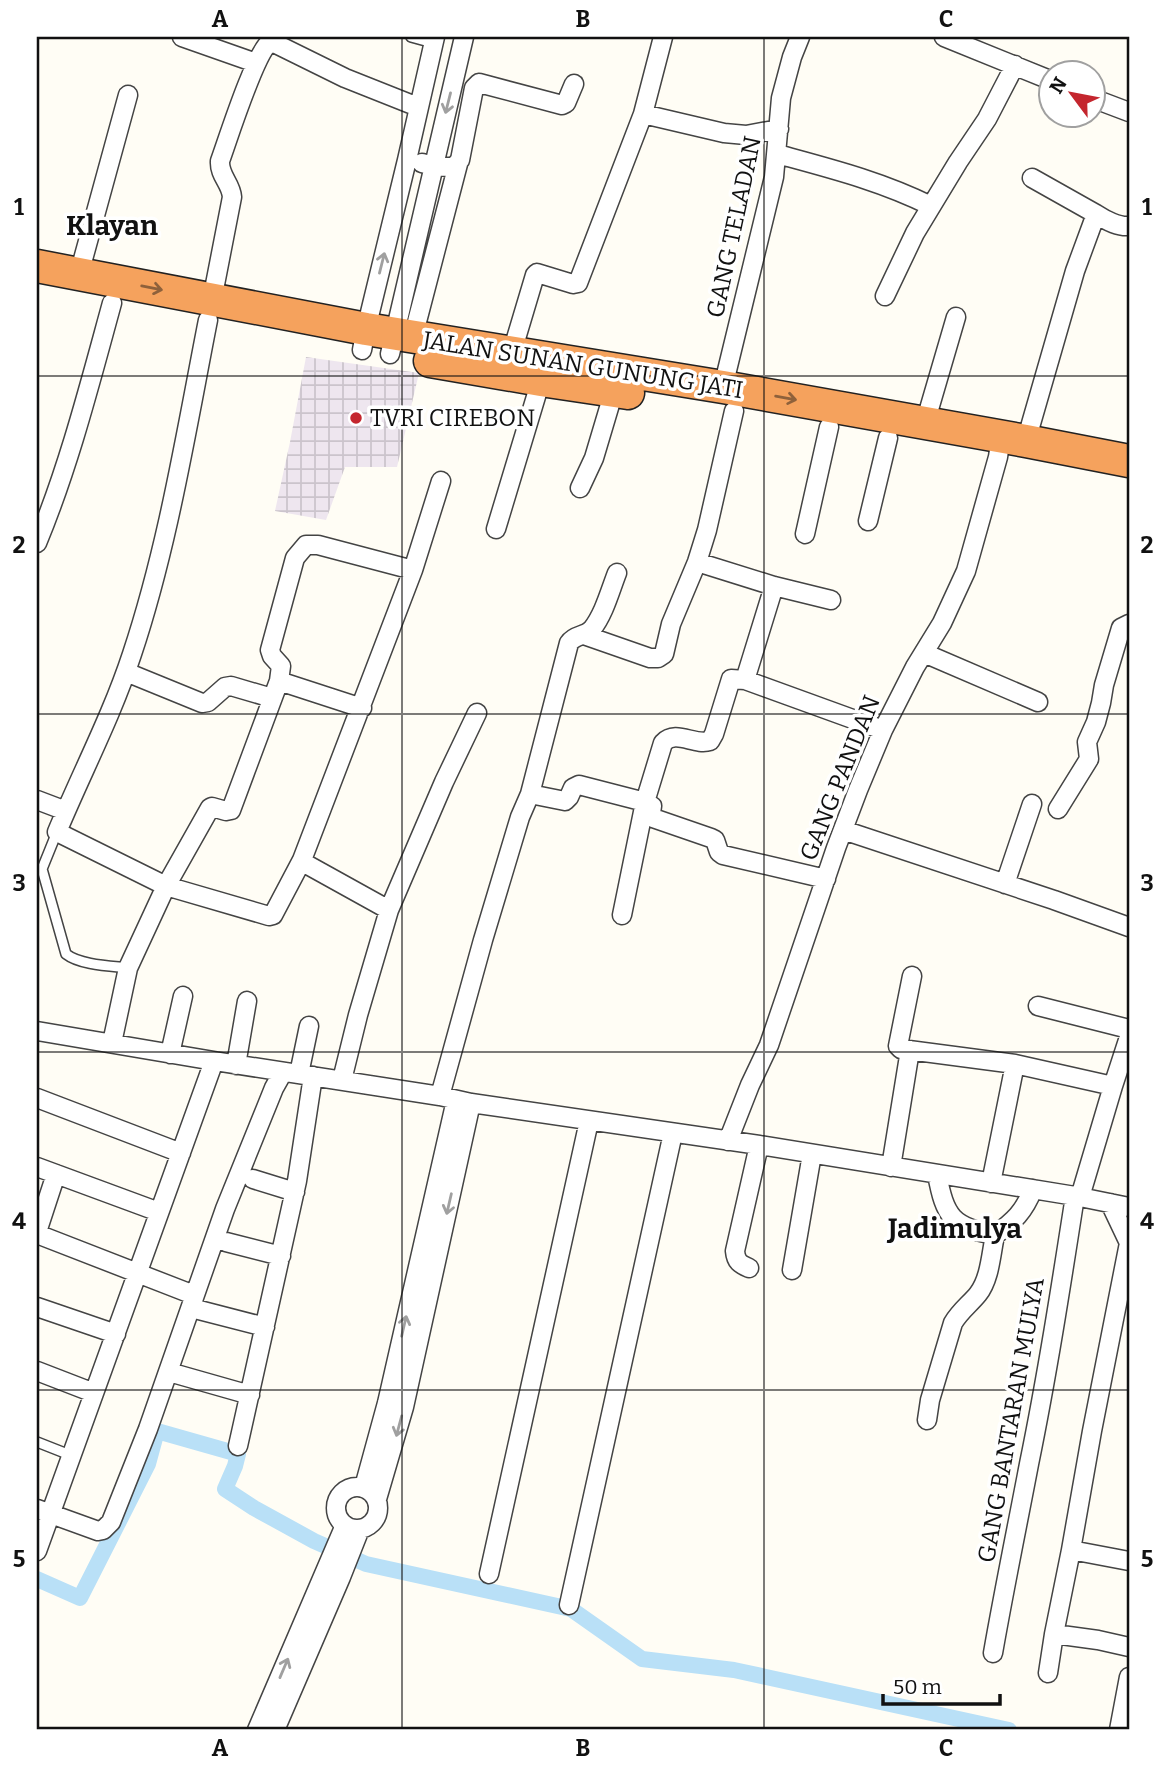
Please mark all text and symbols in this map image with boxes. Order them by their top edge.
text: A [212,5,229,33]
text: B [576,5,590,33]
text: C [939,5,953,33]
north arrow [1036,60,1106,130]
text: N [1044,73,1072,98]
one-way arrow [441,91,454,114]
street label: GANG TELADAN [701,134,767,320]
text: 1 [14,193,24,221]
text: 1 [1142,193,1152,221]
district label: Klayan [66,209,158,242]
one-way arrow [376,252,389,275]
one-way arrow [140,282,163,296]
street label: JALAN SUNAN GUNUNG JATI [420,326,745,404]
one-way arrow [774,392,797,406]
place label: TVRI CIREBON [370,404,535,432]
marker: TVRI CIREBON [348,410,364,426]
text: 2 [13,531,26,559]
text: 2 [1141,531,1154,559]
street label: GANG PANDAN [794,691,886,865]
text: 3 [12,869,26,897]
text: 3 [1140,869,1154,897]
one-way arrow [442,1192,455,1215]
text: 4 [12,1207,26,1235]
text: 4 [1140,1207,1154,1235]
district label: Jadimulya [886,1212,1022,1245]
street label: GANG BANTARAN MULYA [972,1275,1050,1565]
one-way arrow [398,1315,412,1338]
one-way arrow [392,1414,405,1436]
text: 5 [13,1545,25,1573]
text: 5 [1141,1545,1153,1573]
one-way arrow [278,1657,291,1679]
scale bar [883,1662,1000,1706]
text: 50 m [893,1674,942,1700]
text: A [212,1734,229,1762]
text: B [576,1734,590,1762]
text: C [939,1734,953,1762]

